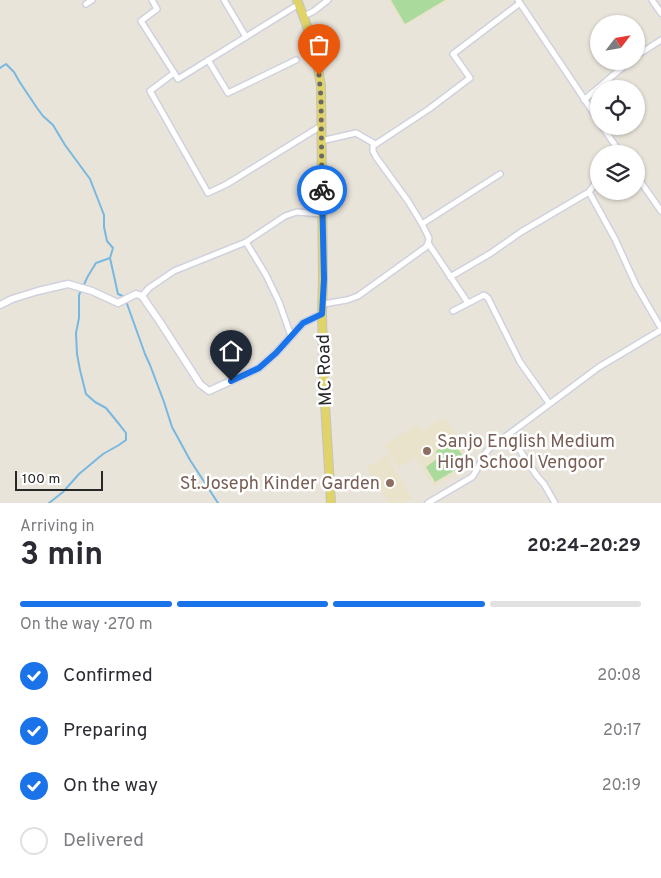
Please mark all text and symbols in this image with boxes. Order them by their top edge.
north arrow [590,15,645,70]
map controls [590,15,645,200]
pin [298,24,340,75]
icon: bag [305,31,333,59]
button: locate [590,80,645,135]
button: layers [590,145,645,200]
courier [297,165,347,215]
icon: bike [308,176,336,204]
pin [210,330,252,381]
street label: MC Road [313,334,338,406]
icon: home [217,337,245,365]
place label: Sanjo English Medium High School Vengoor [437,431,615,475]
marker: Sanjo English Medium High School Vengoor [421,445,433,457]
scale bar [15,468,102,491]
text: 100 m [22,471,60,488]
place label: St.Joseph Kinder Garden [180,473,380,496]
marker: St.Joseph Kinder Garden [384,477,396,489]
text: Arriving in [20,517,95,537]
text: 20:24–20:29 [527,534,641,558]
text: 3 min [20,536,103,576]
text: On the way · 270 m [20,615,153,635]
icon: check [20,662,48,690]
text: Confirmed [63,664,153,688]
text: 20:08 [597,666,641,686]
icon: check [20,717,48,745]
text: Preparing [63,719,147,743]
text: 20:17 [603,721,641,741]
icon: check [20,772,48,800]
text: On the way [63,774,158,798]
text: 20:19 [602,776,641,796]
text: Delivered [63,829,144,853]

